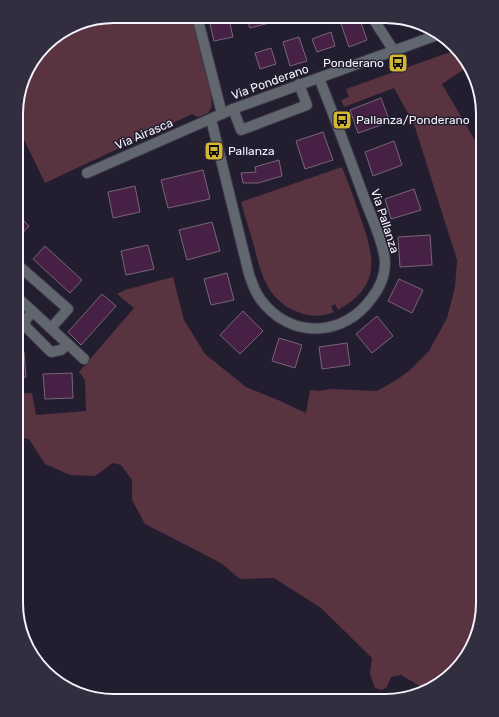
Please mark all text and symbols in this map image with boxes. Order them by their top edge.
bus stop icon: Ponderano [387,52,409,74]
place label: Ponderano [323,56,384,70]
street label: Via Ponderano [229,62,311,102]
bus stop icon: Pallanza/Ponderano [331,109,353,131]
place label: Pallanza/Ponderano [356,113,470,127]
street label: Via Airasca [113,116,175,152]
bus stop icon: Pallanza [203,140,225,162]
place label: Pallanza [228,144,275,158]
street label: Via Pallanza [368,187,402,255]

